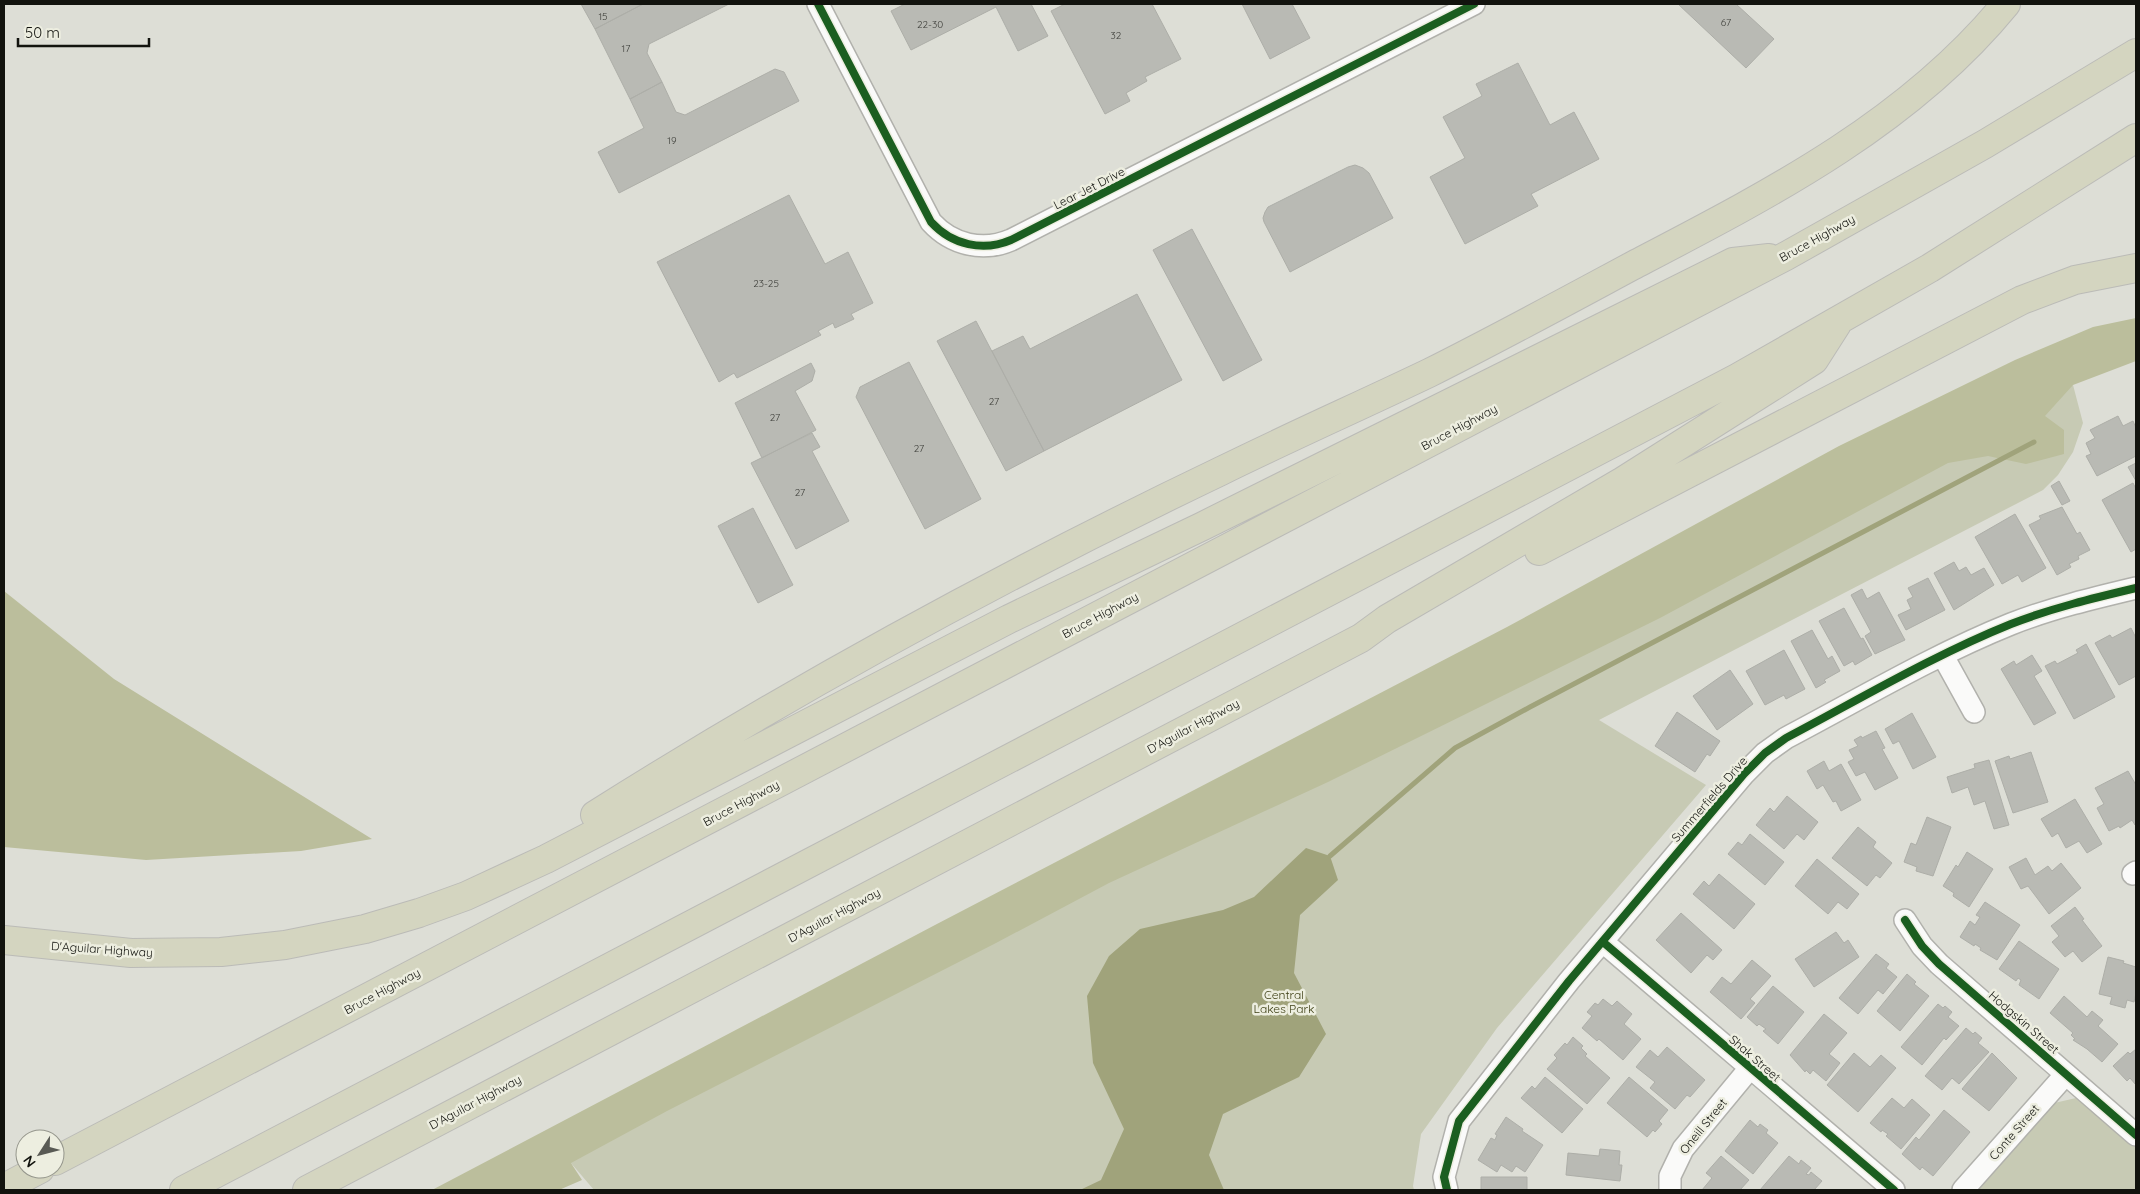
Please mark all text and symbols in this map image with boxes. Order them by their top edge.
house number: 15 [598,10,608,23]
scale bar [18,15,149,47]
house number: 67 [1721,16,1731,29]
house number: 22-30 [917,18,943,31]
text: 50 m [25,23,60,42]
house number: 32 [1111,29,1122,42]
house number: 17 [622,42,630,55]
house number: 19 [667,134,677,147]
street label: Lear Jet Drive [1051,163,1127,212]
street label: Bruce Highway [1777,211,1857,265]
house number: 23-25 [753,277,779,290]
house number: 27 [989,395,999,408]
street label: Bruce Highway [1418,401,1500,453]
house number: 27 [770,411,780,424]
house number: 27 [914,442,924,455]
house number: 27 [795,486,805,499]
street label: Bruce Highway [1059,589,1141,641]
street label: D'Aguilar Highway [1144,695,1242,757]
street label: Summerfields Drive [1668,753,1750,845]
street label: Bruce Highway [700,777,782,829]
street label: D'Aguilar Highway [785,884,883,946]
street label: D'Aguilar Highway [51,938,153,960]
street label: Bruce Highway [341,965,423,1017]
park label: Central Lakes Park [1254,987,1314,1016]
street label: Hodgskin Street [1986,987,2062,1057]
street label: Shak Street [1726,1032,1784,1084]
street label: D'Aguilar Highway [426,1071,524,1133]
street label: Oneill Street [1676,1095,1730,1157]
street label: Conte Street [1986,1101,2042,1163]
north arrow [15,1129,65,1179]
text: N [19,1152,40,1171]

